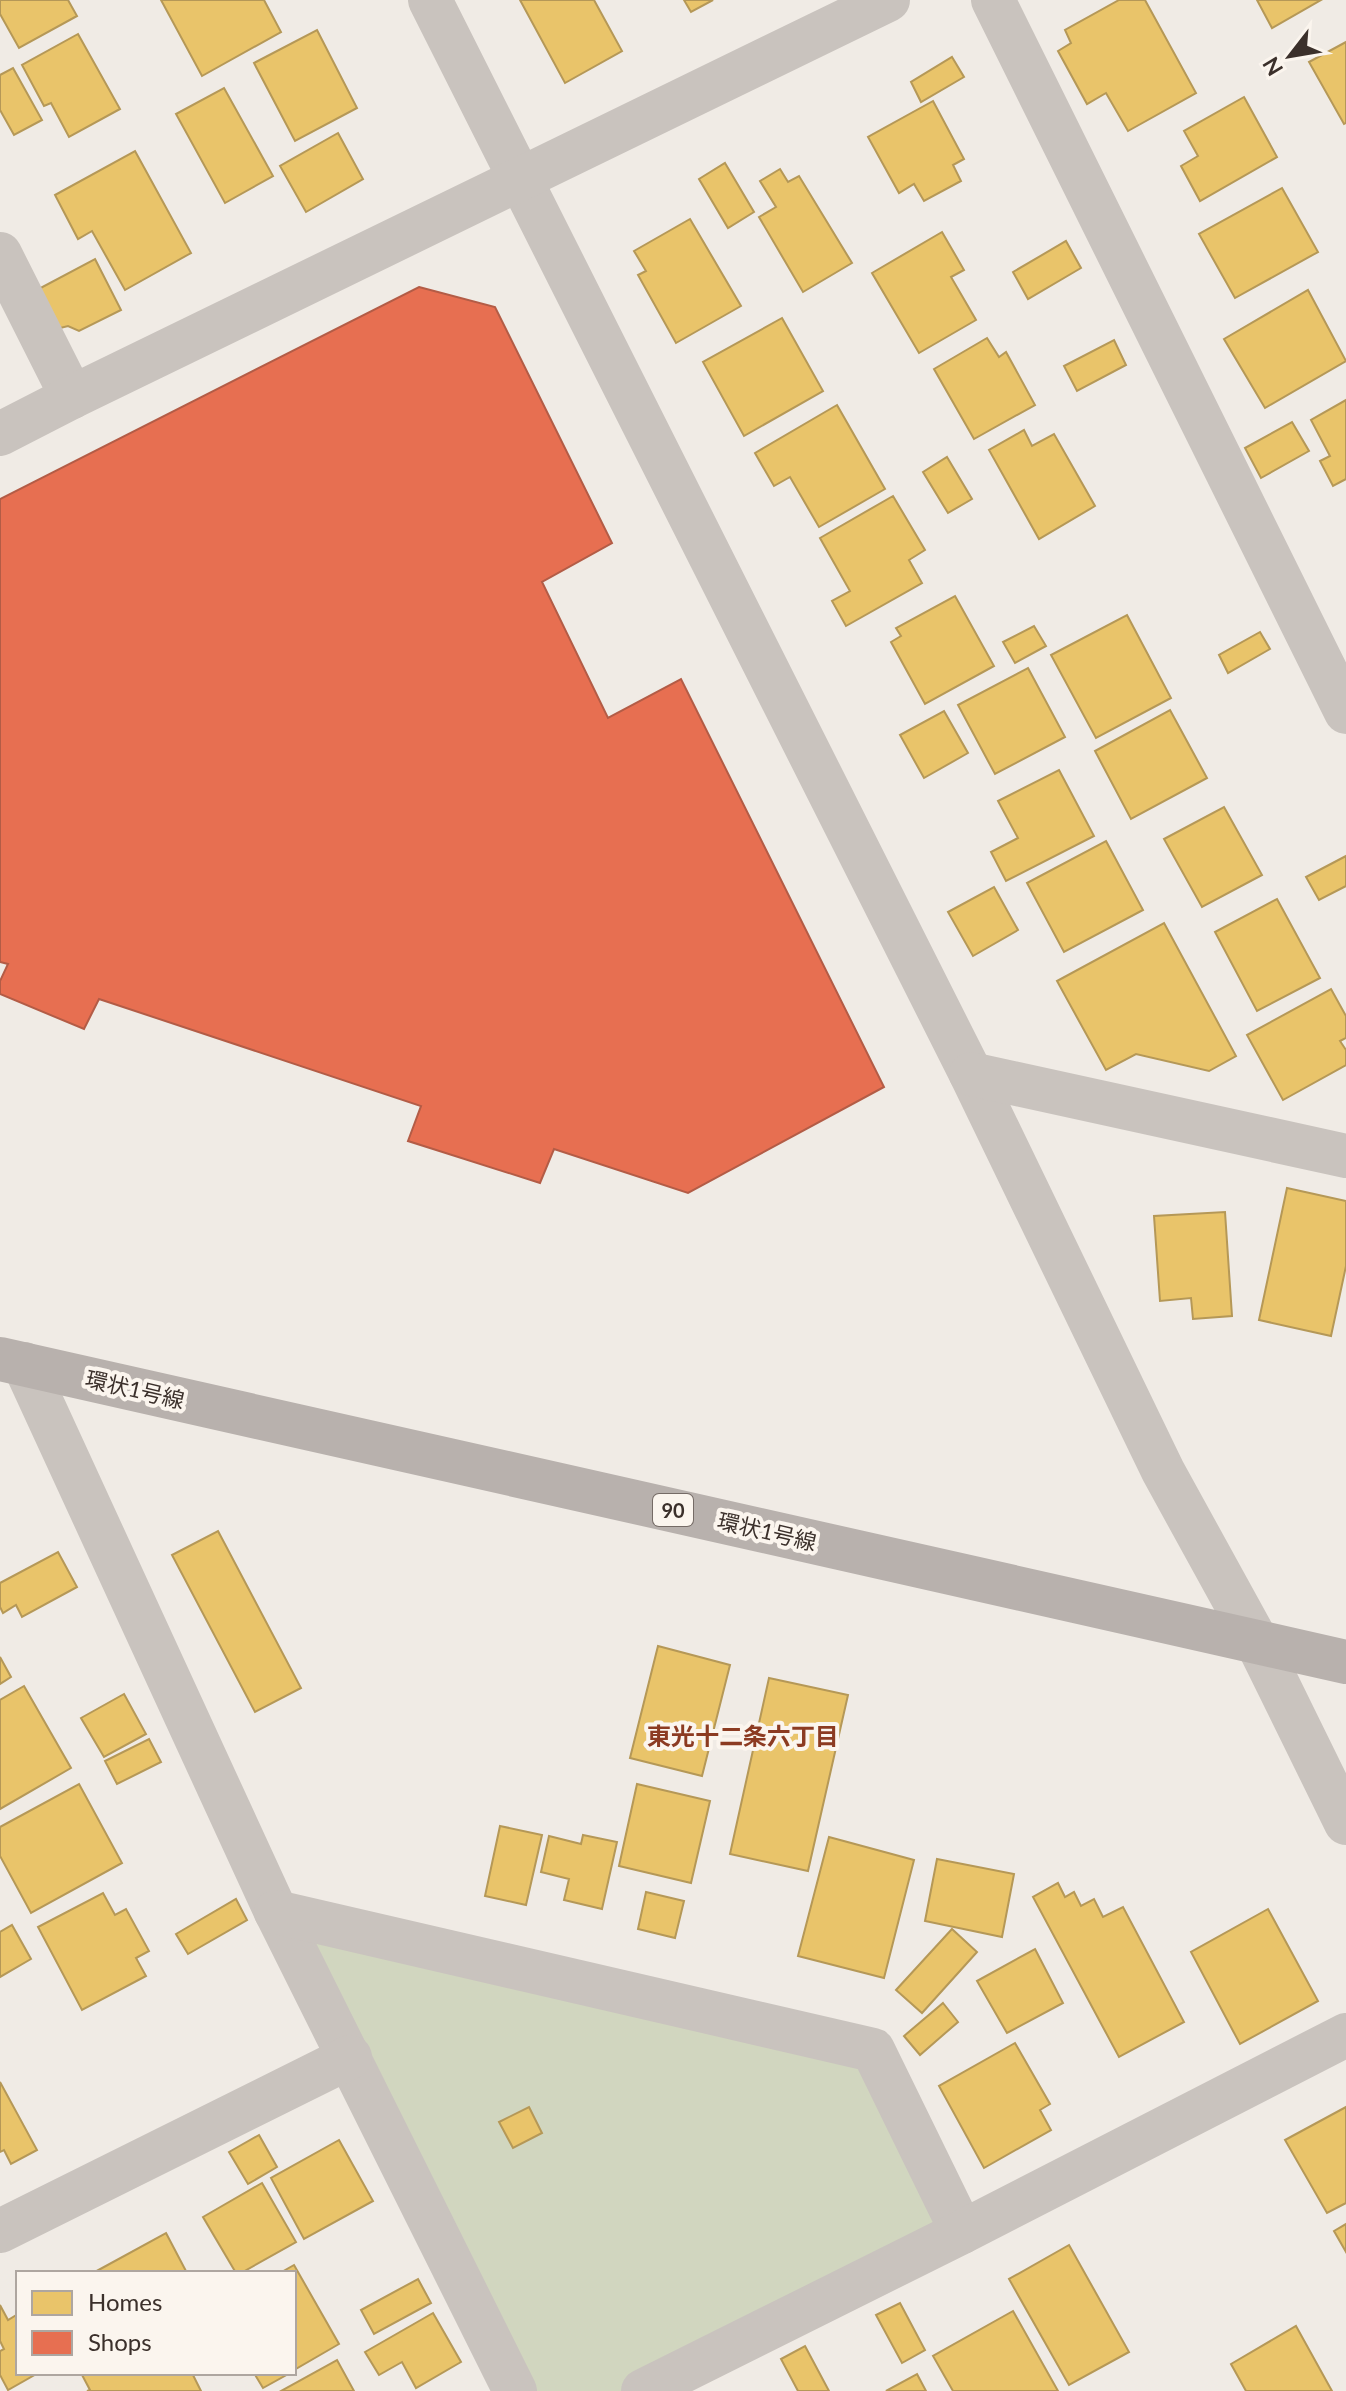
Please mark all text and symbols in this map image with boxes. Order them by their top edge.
north arrow [1250,16,1330,96]
text: N [1256,52,1288,81]
street label: 環状1号線 [83,1365,187,1413]
road number: 90 [653,1494,693,1526]
street label: 環状1号線 [715,1507,819,1555]
district label: 東光十二条六丁目 [647,1721,839,1750]
legend [16,2271,296,2375]
text: Homes [88,2287,162,2316]
text: Shops [88,2327,152,2356]

